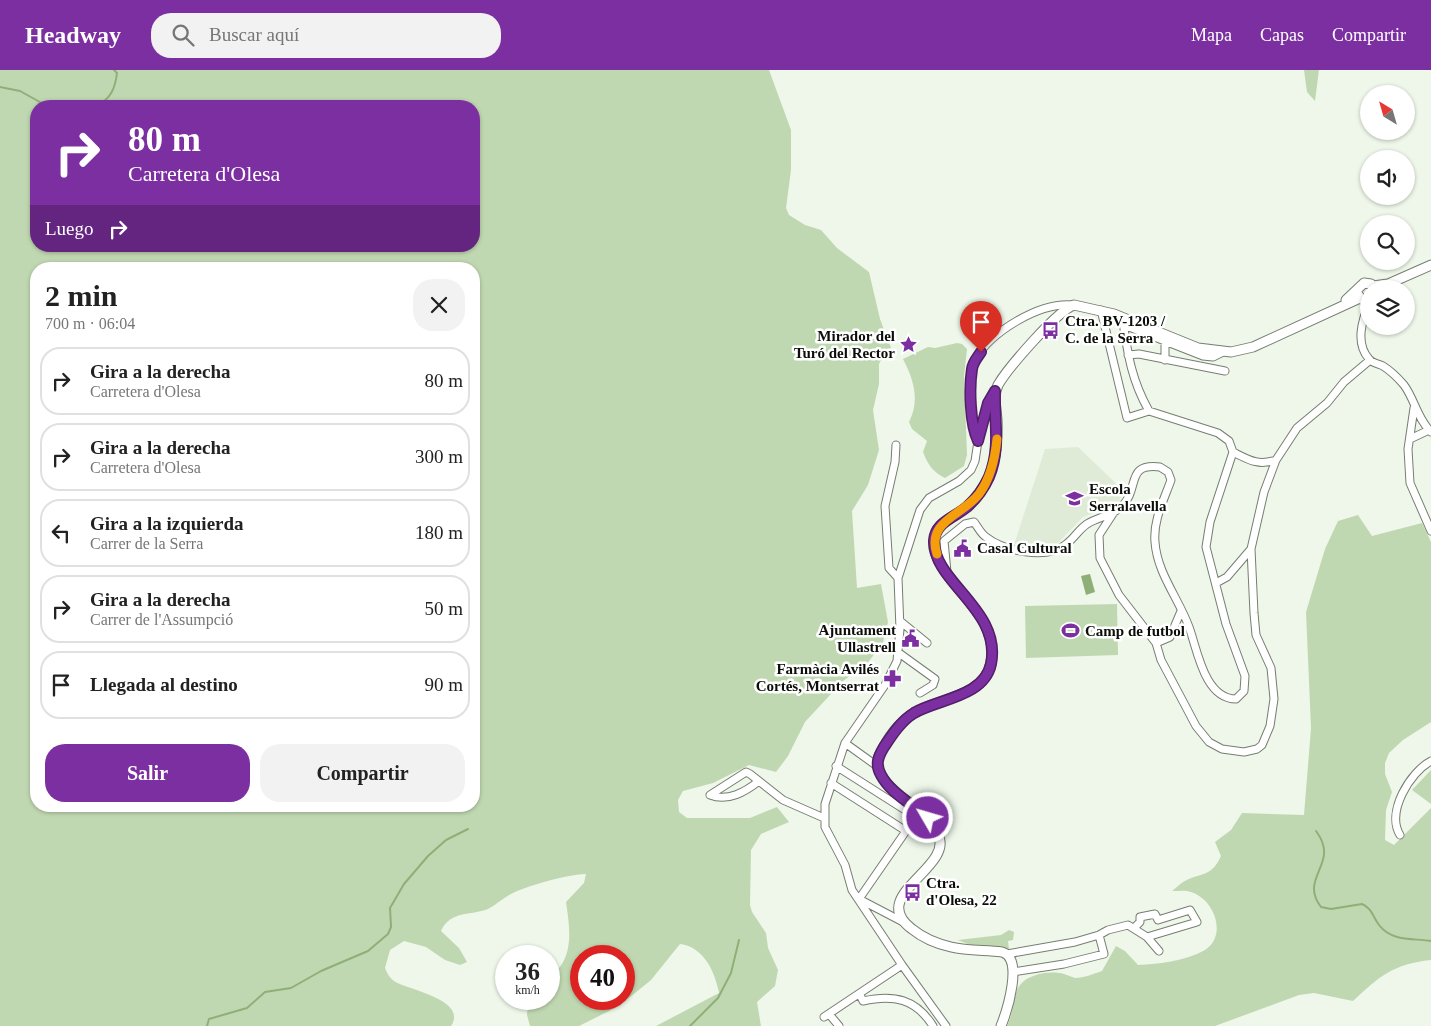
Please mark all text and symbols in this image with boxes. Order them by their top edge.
search box [151,13,501,58]
icon: search [169,21,197,49]
text: Headway [25,22,121,48]
text: Buscar aquí [209,24,299,45]
text: Mapa [1191,25,1232,45]
text: Capas [1260,25,1304,45]
text: Compartir [1332,25,1406,45]
north arrow [1360,85,1415,140]
map controls [1360,85,1415,335]
icon: right [45,120,110,185]
text: 80 m [128,120,201,159]
button: sound [1360,150,1415,205]
text: Carretera d'Olesa [128,161,280,186]
icon: right [104,215,132,243]
button: search [1360,215,1415,270]
text: Luego [45,218,94,239]
text: 2 min [45,279,118,312]
button: close [413,279,465,331]
button: layers [1360,280,1415,335]
pin [960,301,1002,352]
icon: arrive [967,308,995,336]
place label: Ctra. BV-1203 / C. de la Serra [1065,313,1166,346]
text: 700 m · 06:04 [45,315,135,332]
bus stop icon: Ctra. BV-1203 / C. de la Serra [1041,320,1061,340]
place label: Mirador del Turó del Rector [794,328,895,361]
place icon: Mirador del Turó del Rector [899,335,919,355]
text: Gira a la derecha [90,361,231,382]
icon: right [47,367,75,395]
text: 80 m [424,370,463,391]
text: Carretera d'Olesa [90,383,201,400]
text: Gira a la derecha [90,437,231,458]
icon: right [47,443,75,471]
text: 300 m [415,446,463,467]
text: Carretera d'Olesa [90,459,201,476]
place label: Escola Serralavella [1089,481,1167,514]
school or university icon: Escola Serralavella [1065,488,1085,508]
text: Gira a la izquierda [90,513,244,534]
icon: left [47,519,75,547]
text: 180 m [415,522,463,543]
text: Carrer de la Serra [90,535,203,552]
public building icon: Casal Cultural [953,538,973,558]
place label: Casal Cultural [977,540,1072,556]
text: Gira a la derecha [90,589,231,610]
icon: right [47,595,75,623]
text: 50 m [424,598,463,619]
text: Carrer de l'Assumpció [90,611,233,628]
sports icon: Camp de futbol [1061,621,1081,641]
place label: Ajuntament Ullastrell [819,622,896,655]
place label: Camp de futbol [1085,623,1185,639]
public building icon: Ajuntament Ullastrell [900,629,920,649]
place label: Farmàcia Avilés Cortés, Montserrat [756,661,879,694]
pharmacy icon: Farmàcia Avilés Cortés, Montserrat [883,668,903,688]
icon: arrive [47,671,75,699]
text: Llegada al destino [90,674,238,695]
text: 90 m [424,674,463,695]
button: Salir [45,744,250,802]
button: Compartir [260,744,465,802]
position arrow [901,791,953,843]
place label: Ctra. d'Olesa, 22 [926,875,997,908]
bus stop icon: Ctra. d'Olesa, 22 [902,882,922,902]
speed limit sign: 40 [570,945,635,1010]
text: 36 [515,958,540,985]
text: km/h [515,983,540,997]

